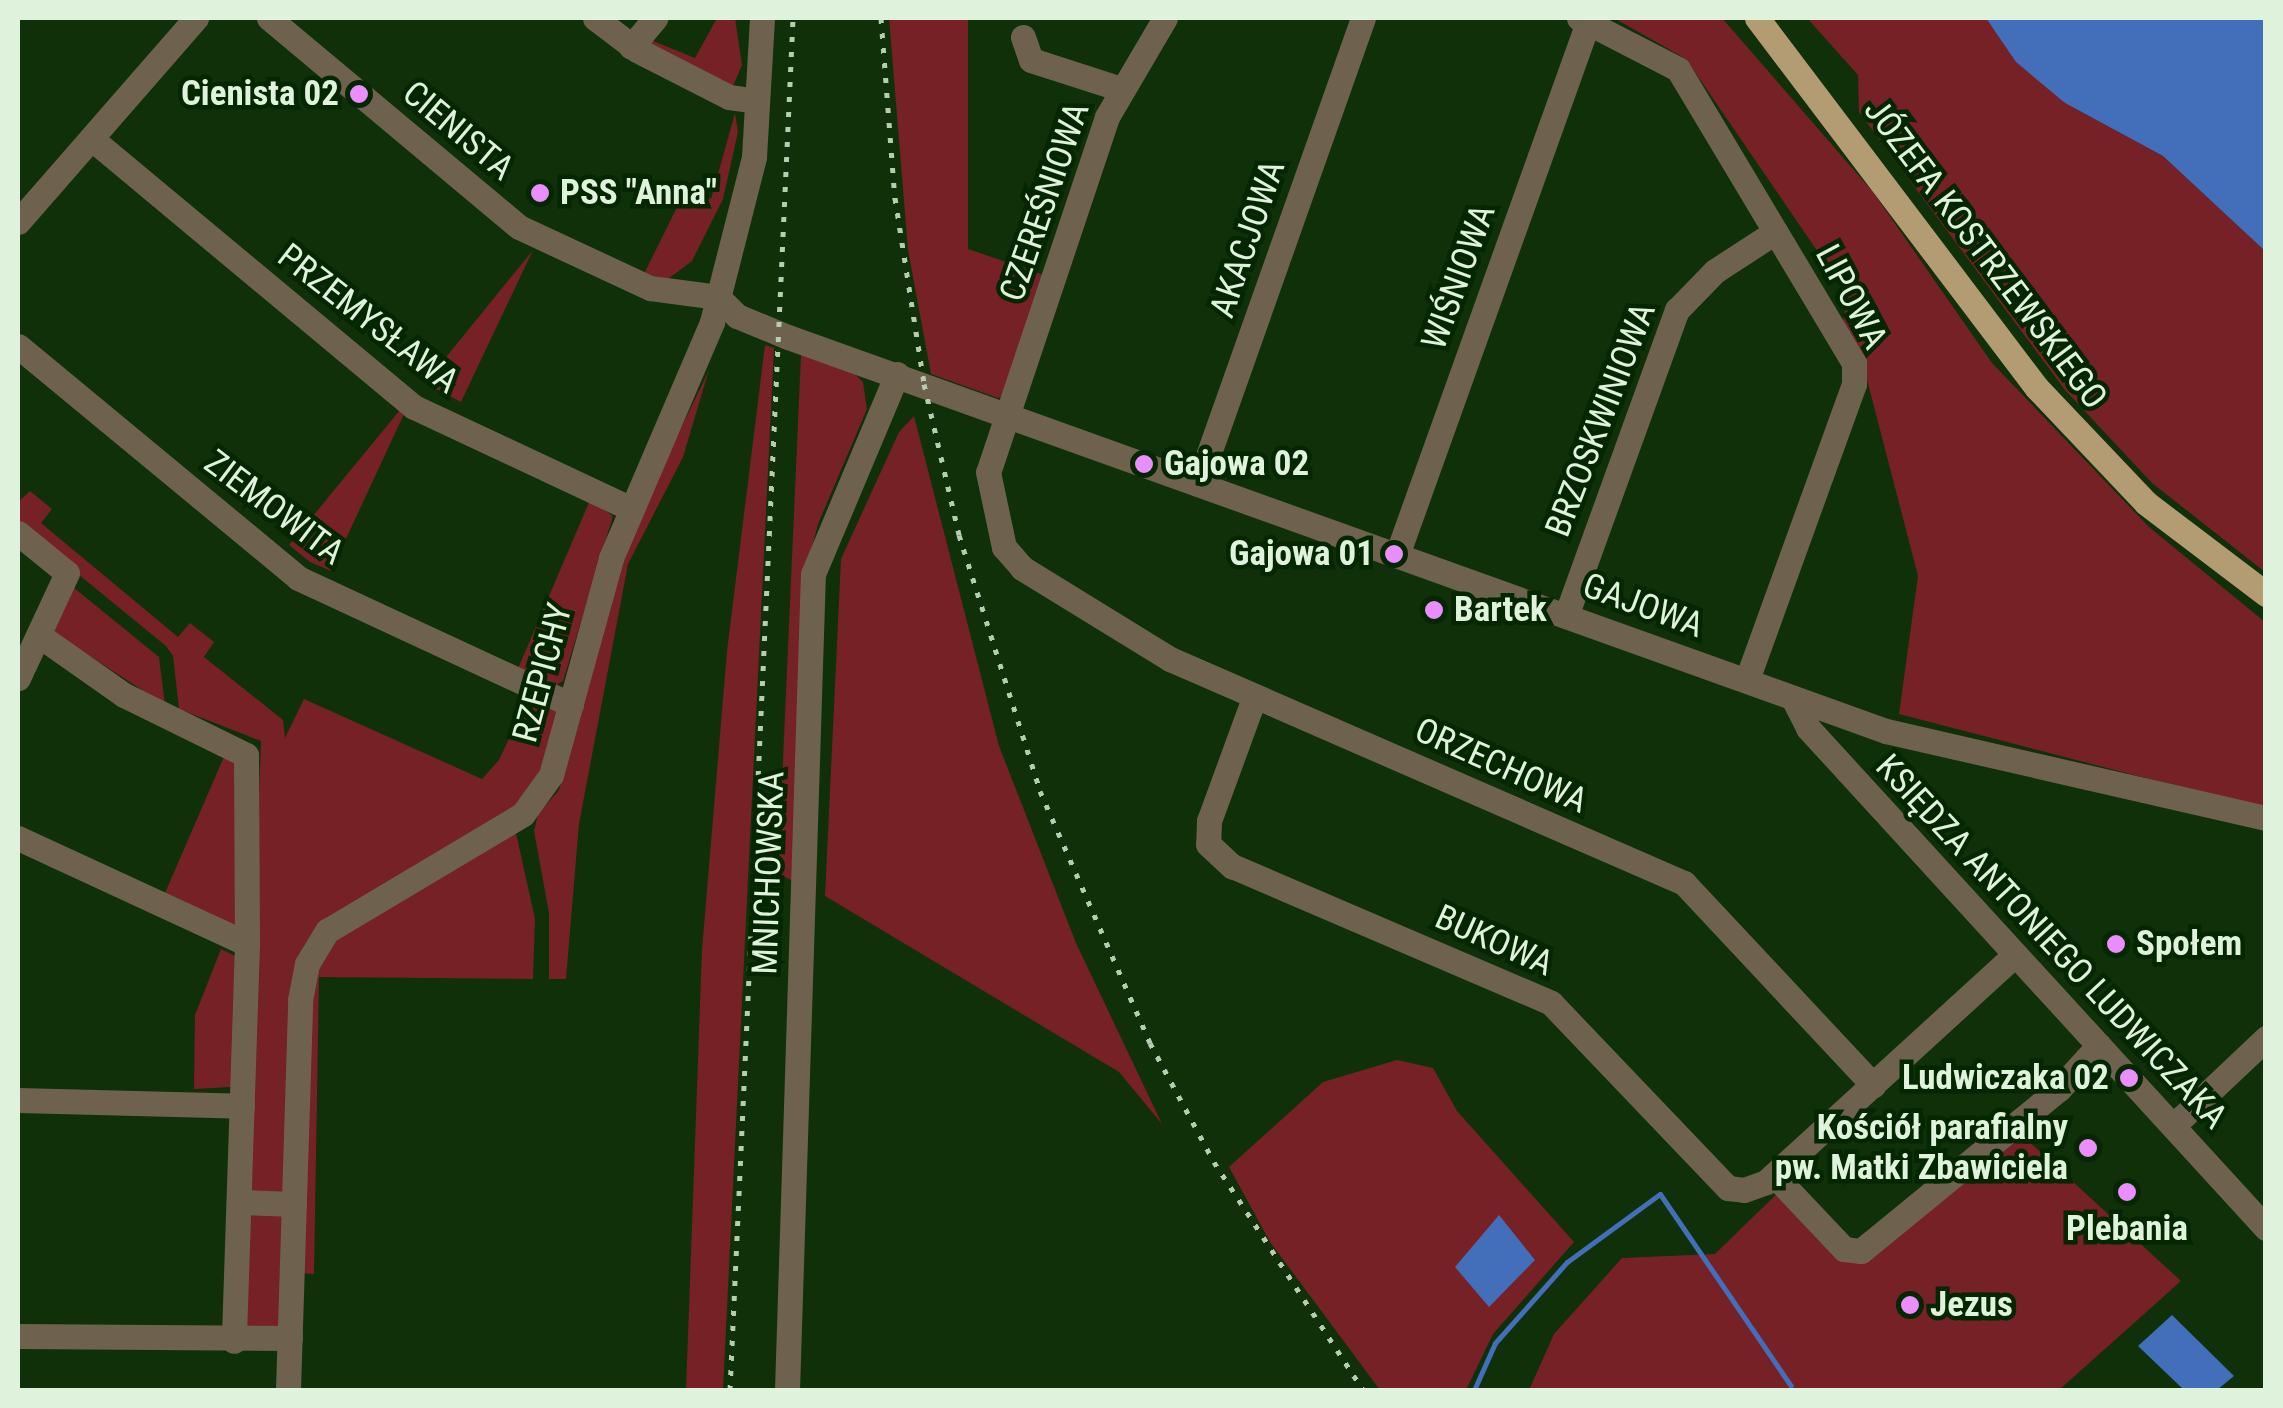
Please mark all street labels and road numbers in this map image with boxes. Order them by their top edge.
street label: CIENISTA [394,73,522,189]
street label: JÓZEFA KOSTRZEWSKIEGO [1855,91,2115,417]
street label: CZEREŚNIOWA [991,97,1099,307]
street label: AKACJOWA [1202,155,1294,323]
street label: WIŚNIOWA [1413,199,1505,355]
street label: PRZEMYSŁAWA [269,235,467,403]
street label: LIPOWA [1806,238,1896,356]
street label: BRZOSKWINIOWA [1537,297,1665,543]
street label: ZIEMOWITA [196,442,352,574]
street label: GAJOWA [1577,565,1709,647]
street label: RZEPICHY [504,599,582,747]
street label: ORZECHOWA [1408,709,1594,823]
street label: KSIĘDZA ANTONIEGO LUDWICZAKA [1866,746,2236,1138]
street label: MNICHOWSKA [744,771,794,975]
street label: BUKOWA [1429,897,1559,985]

